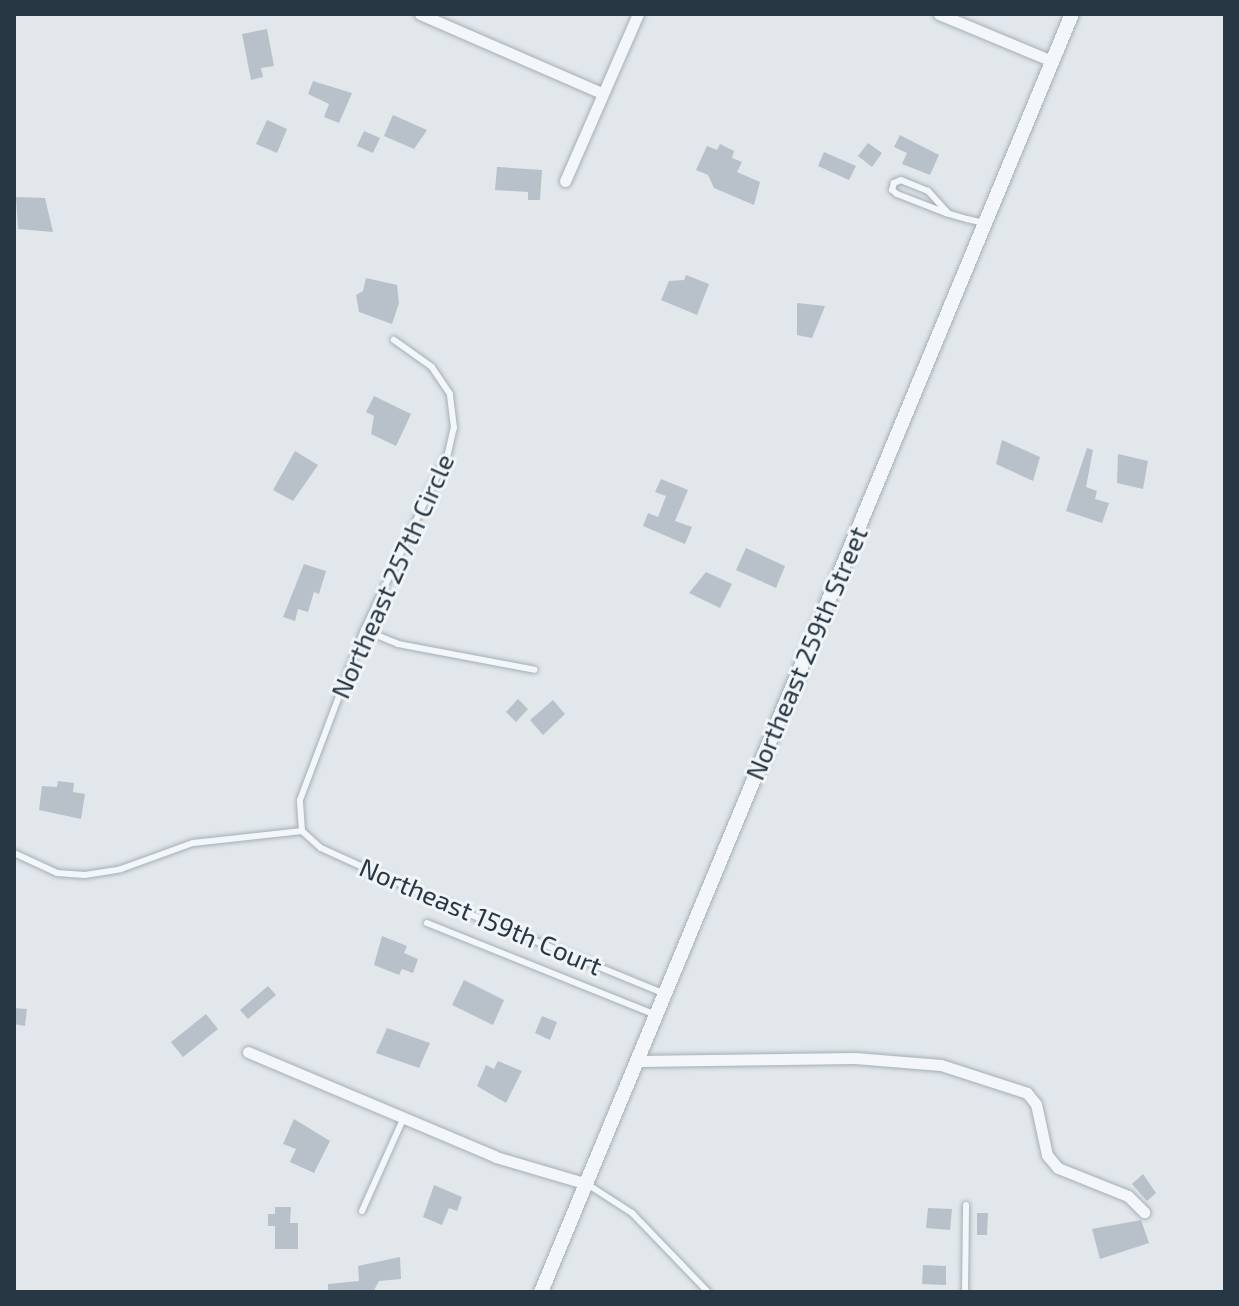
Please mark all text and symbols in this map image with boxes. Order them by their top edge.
street label: Northeast 257th Circle [324,449,460,703]
street label: Northeast 259th Street [738,522,874,784]
street label: Northeast 159th Court [355,851,607,981]

